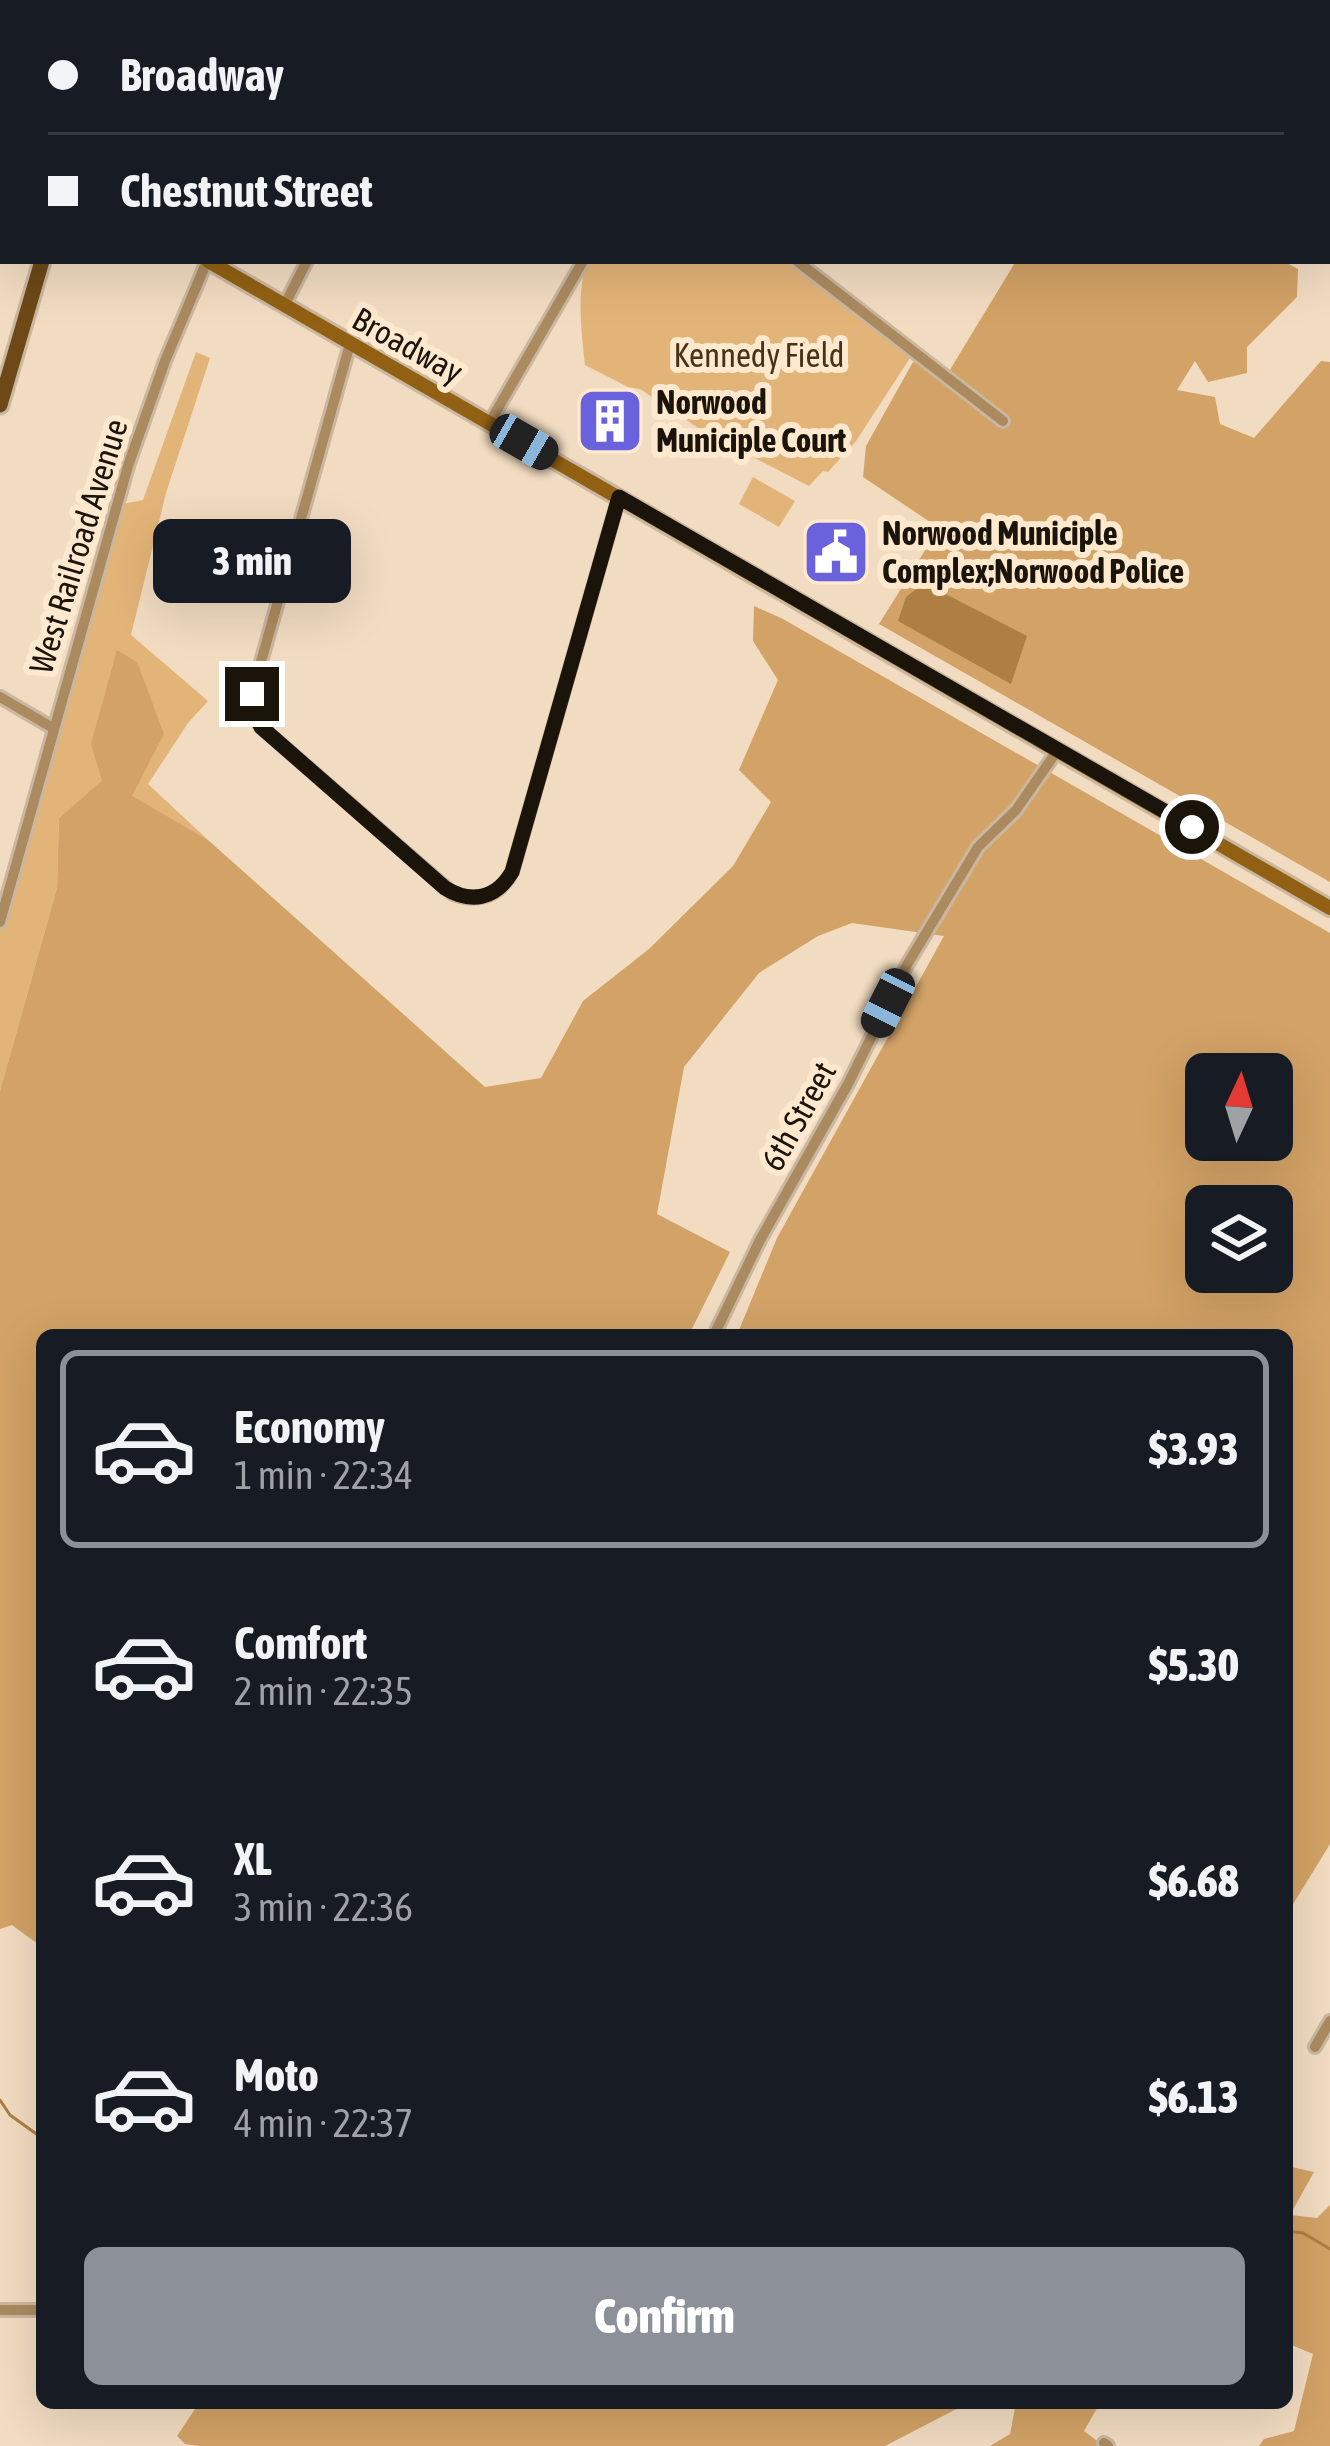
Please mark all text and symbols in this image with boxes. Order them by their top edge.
text: Broadway [120,49,284,101]
text: Chestnut Street [120,165,373,217]
street label: Broadway [346,299,470,391]
park label: Kennedy Field [673,336,845,374]
place label: Norwood Municiple Court [656,383,847,459]
building icon: Norwood Municiple Court [575,386,645,456]
car [484,408,564,476]
street label: West Railroad Avenue [21,414,135,678]
place label: Norwood Municiple Complex;Norwood Police [882,514,1184,590]
public building icon: Norwood Municiple Complex;Norwood Police [801,517,871,587]
callout: 3 min [153,520,351,604]
text: 3 min [212,539,292,583]
route end [225,667,279,721]
route start [1165,800,1219,854]
car [856,963,920,1043]
north arrow [1185,1053,1293,1161]
map controls [1185,1053,1293,1293]
street label: 6th Street [753,1055,843,1177]
button: layers [1185,1185,1293,1293]
icon: car [90,1395,198,1503]
text: Economy [234,1401,385,1453]
text: $3.93 [1149,1423,1239,1475]
text: 1 min · 22:34 [234,1453,413,1497]
icon: car [90,1611,198,1719]
text: Comfort [234,1617,367,1669]
text: $5.30 [1149,1639,1239,1691]
text: 2 min · 22:35 [234,1669,413,1713]
icon: car [90,1827,198,1935]
text: XL [234,1833,272,1885]
text: $6.68 [1149,1855,1239,1907]
text: 3 min · 22:36 [234,1885,413,1929]
icon: car [90,2043,198,2151]
text: Moto [234,2049,319,2101]
text: $6.13 [1149,2071,1239,2123]
text: 4 min · 22:37 [234,2101,413,2145]
button: Confirm [84,2247,1245,2385]

